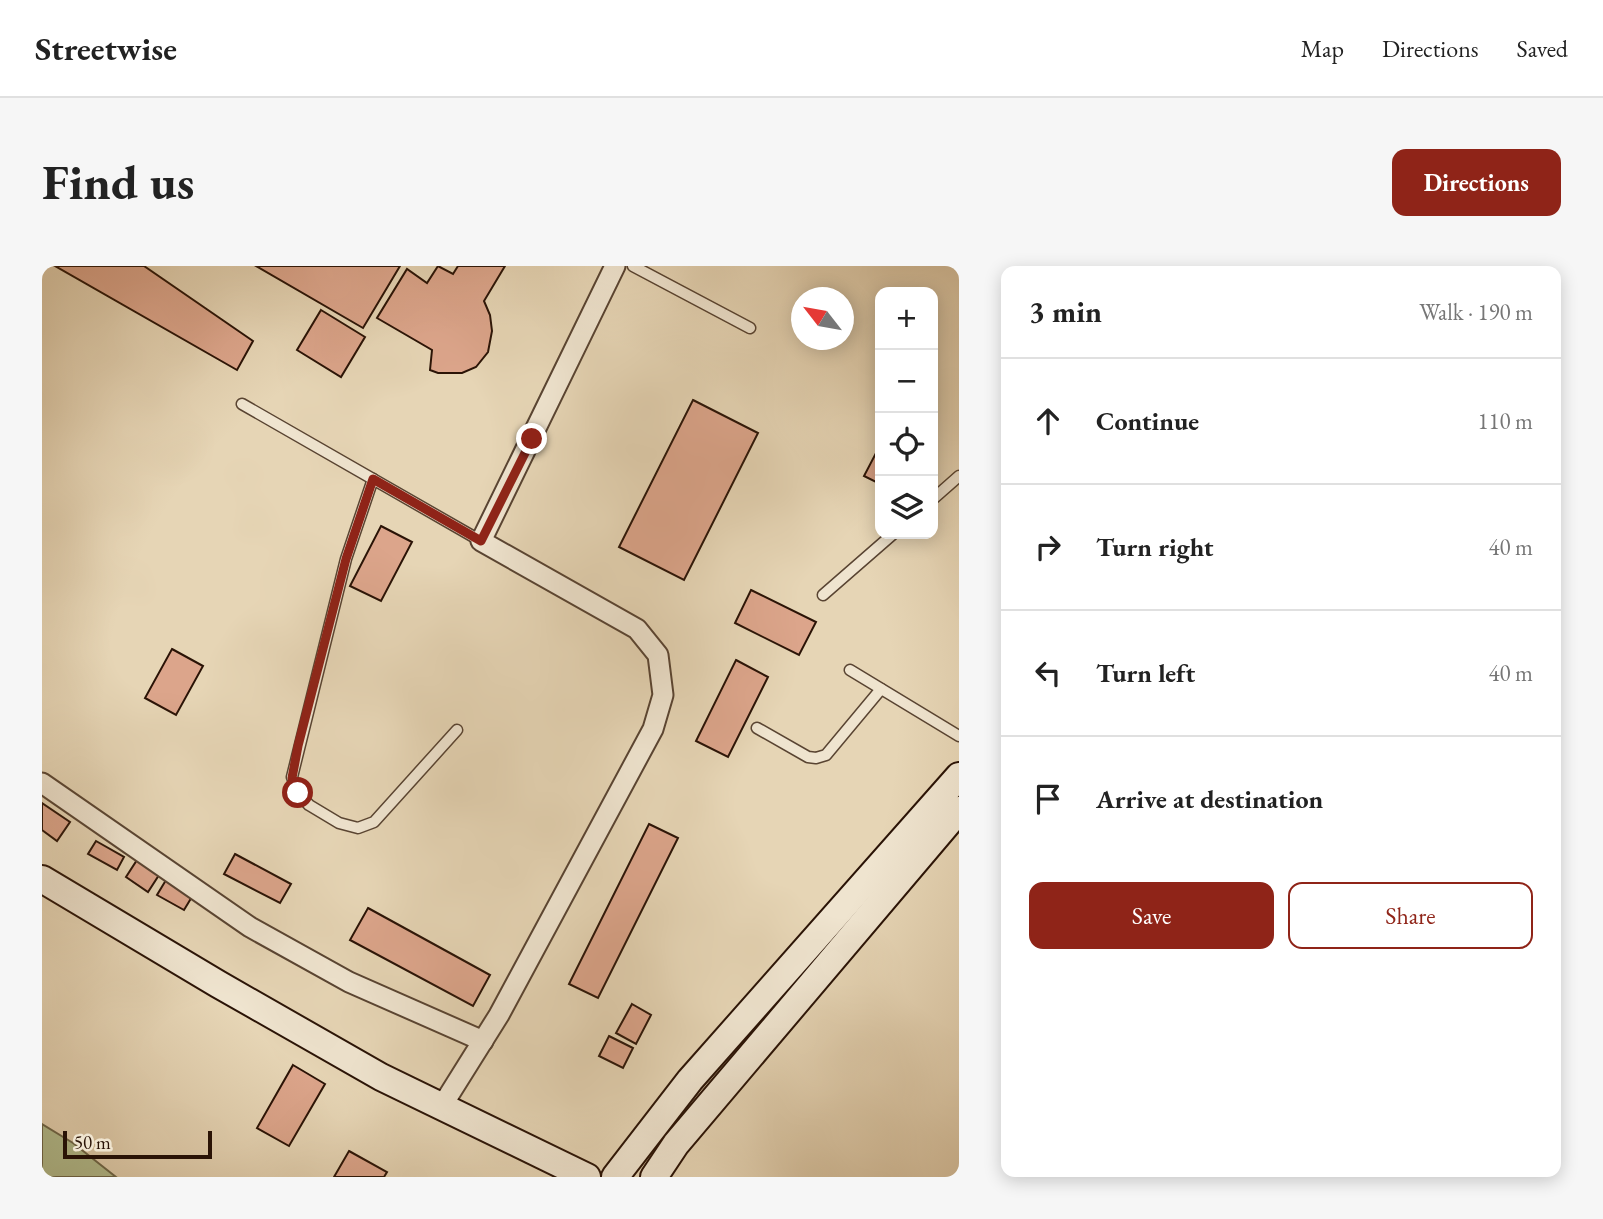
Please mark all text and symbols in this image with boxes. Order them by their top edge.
text: Streetwise [35,27,177,70]
text: Map [1301,33,1344,64]
text: Directions [1382,33,1479,64]
text: Saved [1517,33,1568,64]
button: Directions [1392,149,1561,216]
text: Find us [42,150,194,214]
north arrow [791,287,854,350]
map controls [875,287,938,539]
button: + [875,287,938,350]
text: 3 min [1029,292,1102,331]
text: Walk · 190 m [1419,297,1533,327]
button: − [875,350,938,413]
icon: ahead [1029,402,1067,440]
text: Continue [1096,404,1199,438]
text: 110 m [1477,406,1533,436]
button: locate [875,413,938,476]
route end [516,423,547,454]
button: layers [875,476,938,539]
icon: right [1029,528,1067,566]
text: Turn right [1096,530,1214,564]
text: 40 m [1488,532,1533,562]
icon: left [1029,654,1067,692]
text: Turn left [1096,656,1195,690]
text: 40 m [1488,658,1533,688]
route start [282,777,313,808]
icon: arrive [1029,780,1067,818]
text: Arrive at destination [1096,782,1323,816]
button: Save [1029,882,1274,949]
button: Share [1288,882,1533,949]
scale bar [63,1128,212,1160]
text: 50 m [74,1130,111,1155]

